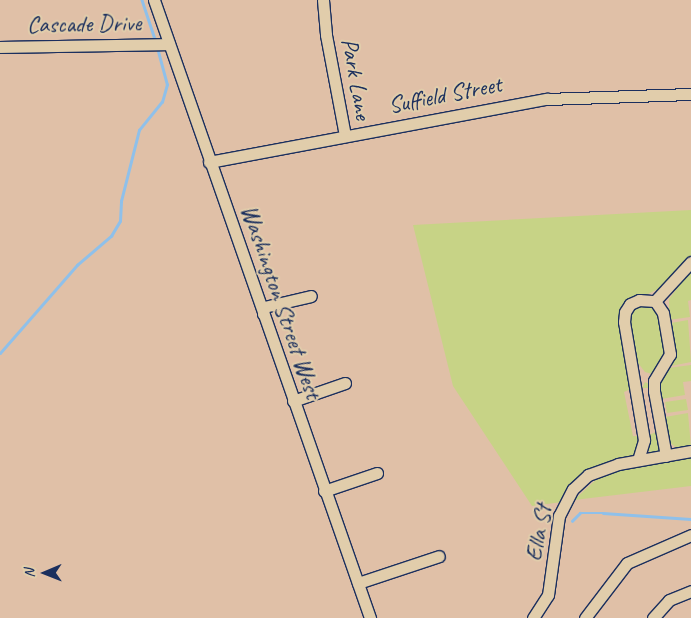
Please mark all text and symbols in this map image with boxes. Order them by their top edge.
street label: Cascade Drive [27,9,141,39]
street label: Park Lane [335,36,377,122]
street label: Suffield Street [386,70,504,120]
street label: Washington Street West [234,201,328,403]
street label: Ella St [520,502,558,564]
north arrow [20,548,70,598]
text: N [21,569,38,578]

